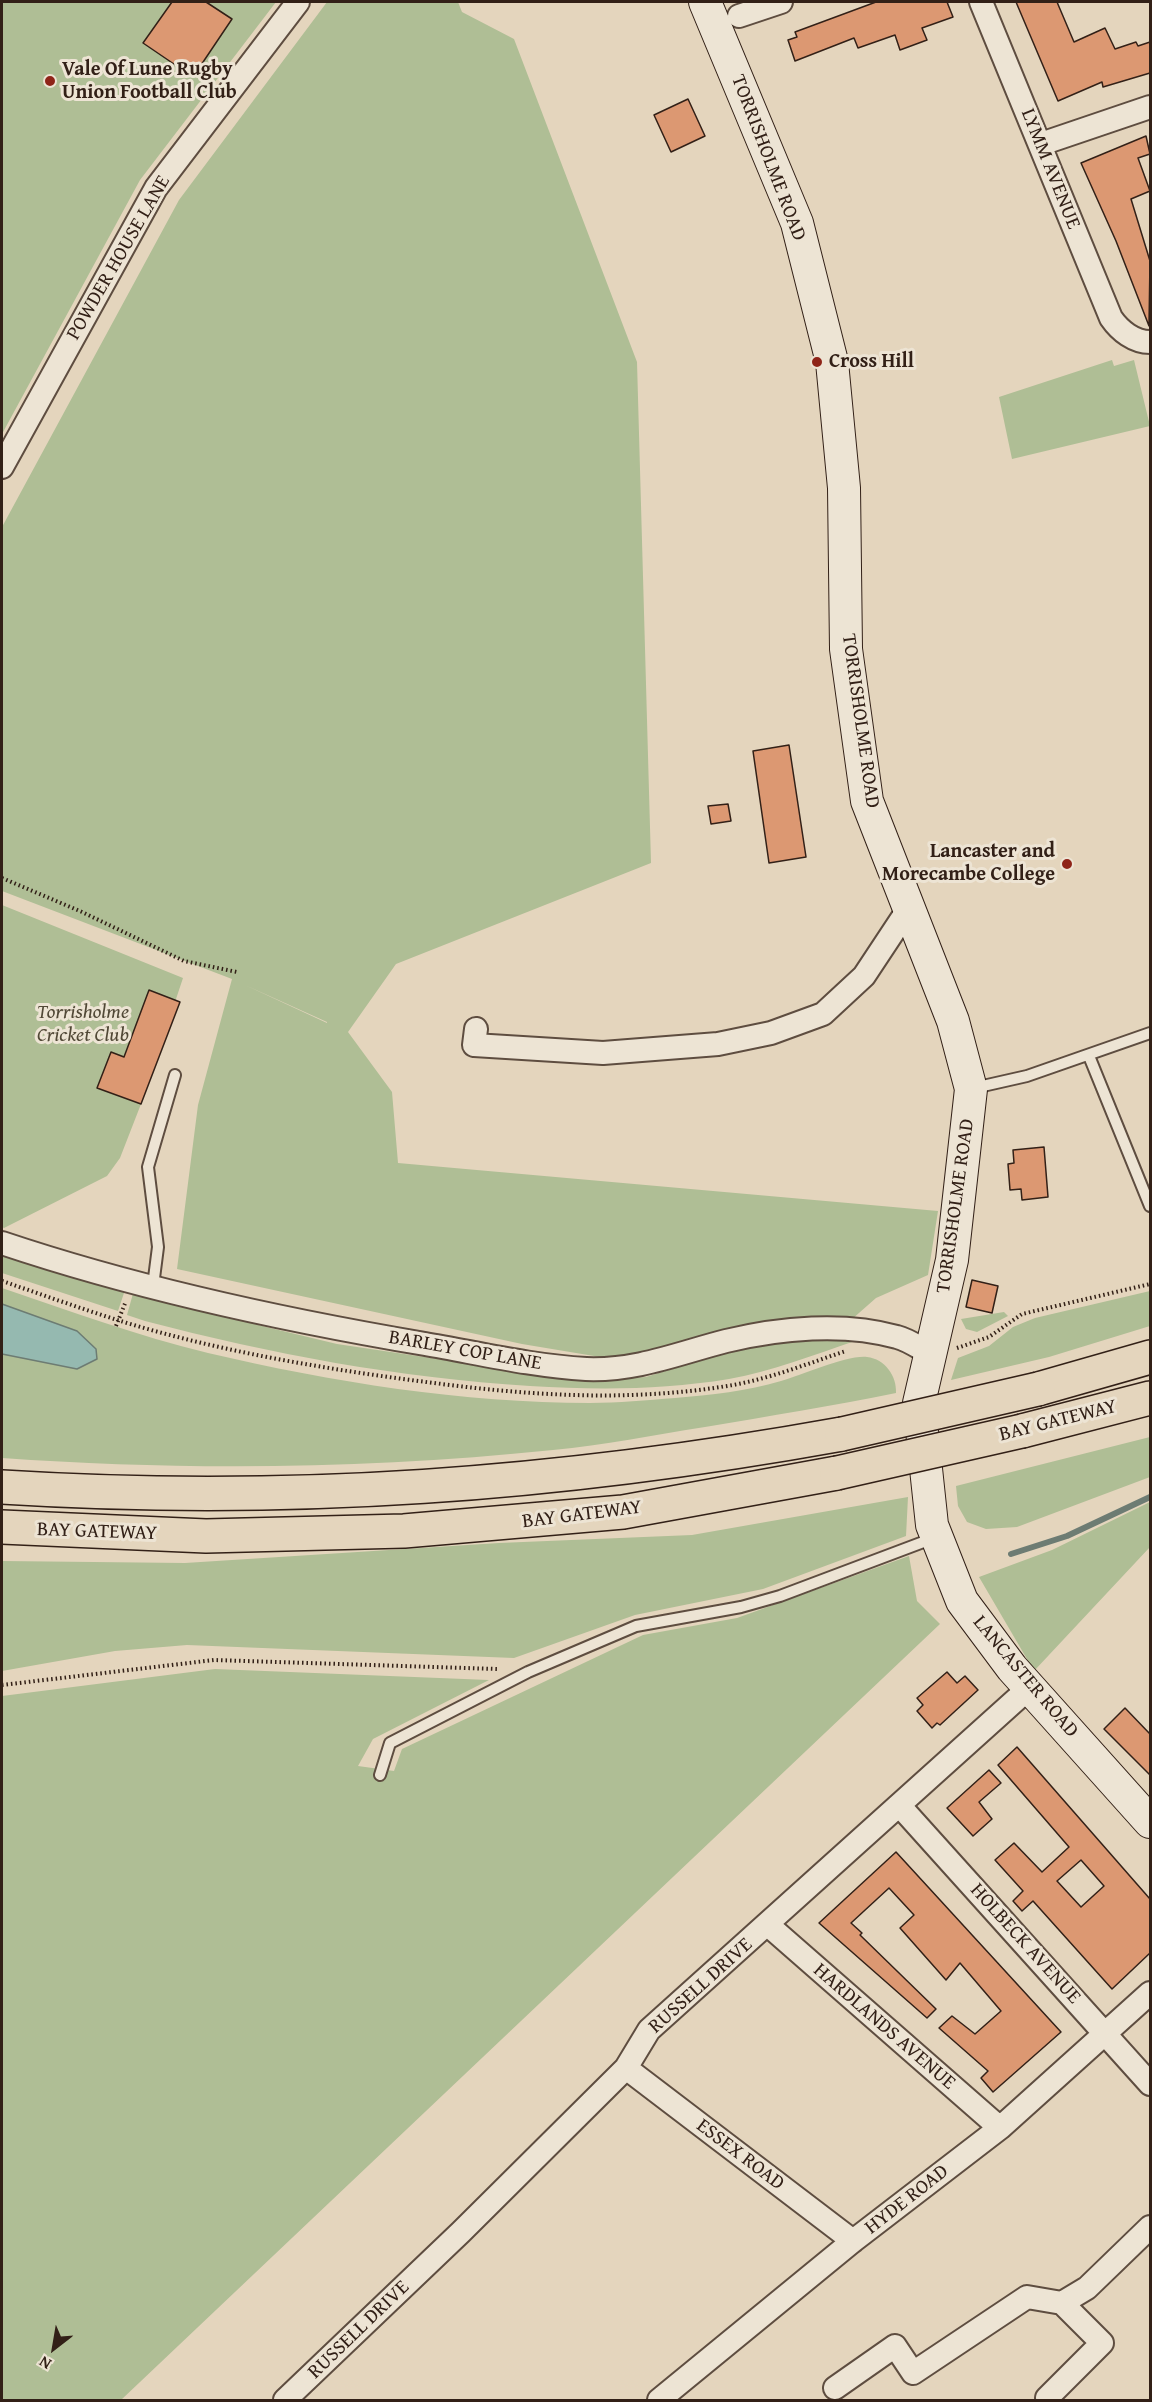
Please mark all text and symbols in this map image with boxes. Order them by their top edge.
place label: Vale Of Lune Rugby Union Football Club [62,58,237,105]
street label: TORRISHOLME ROAD [725,72,811,244]
marker: Vale Of Lune Rugby Union Football Club [43,74,57,88]
street label: LYMM AVENUE [1015,105,1085,233]
street label: POWDER HOUSE LANE [62,171,176,345]
place label: Cross Hill [829,350,914,374]
marker: Cross Hill [810,355,824,369]
street label: TORRISHOLME ROAD [836,632,884,810]
place label: Lancaster and Morecambe College [882,840,1055,887]
marker: Lancaster and Morecambe College [1060,857,1074,871]
park label: Torrisholme Cricket Club [37,1001,129,1048]
street label: TORRISHOLME ROAD [932,1117,980,1295]
street label: BARLEY COP LANE [387,1326,543,1376]
street label: BAY GATEWAY [997,1395,1119,1447]
street label: BAY GATEWAY [521,1496,643,1534]
street label: BAY GATEWAY [37,1518,157,1546]
street label: LANCASTER ROAD [967,1611,1083,1743]
street label: HOLBECK AVENUE [965,1879,1085,2009]
street label: RUSSELL DRIVE [644,1933,758,2039]
street label: HARDLANDS AVENUE [808,1959,960,2095]
street label: ESSEX ROAD [691,2114,789,2196]
street label: HYDE ROAD [860,2160,954,2240]
street label: RUSSELL DRIVE [303,2276,415,2384]
north arrow [24,2318,84,2378]
text: N [34,2350,56,2376]

